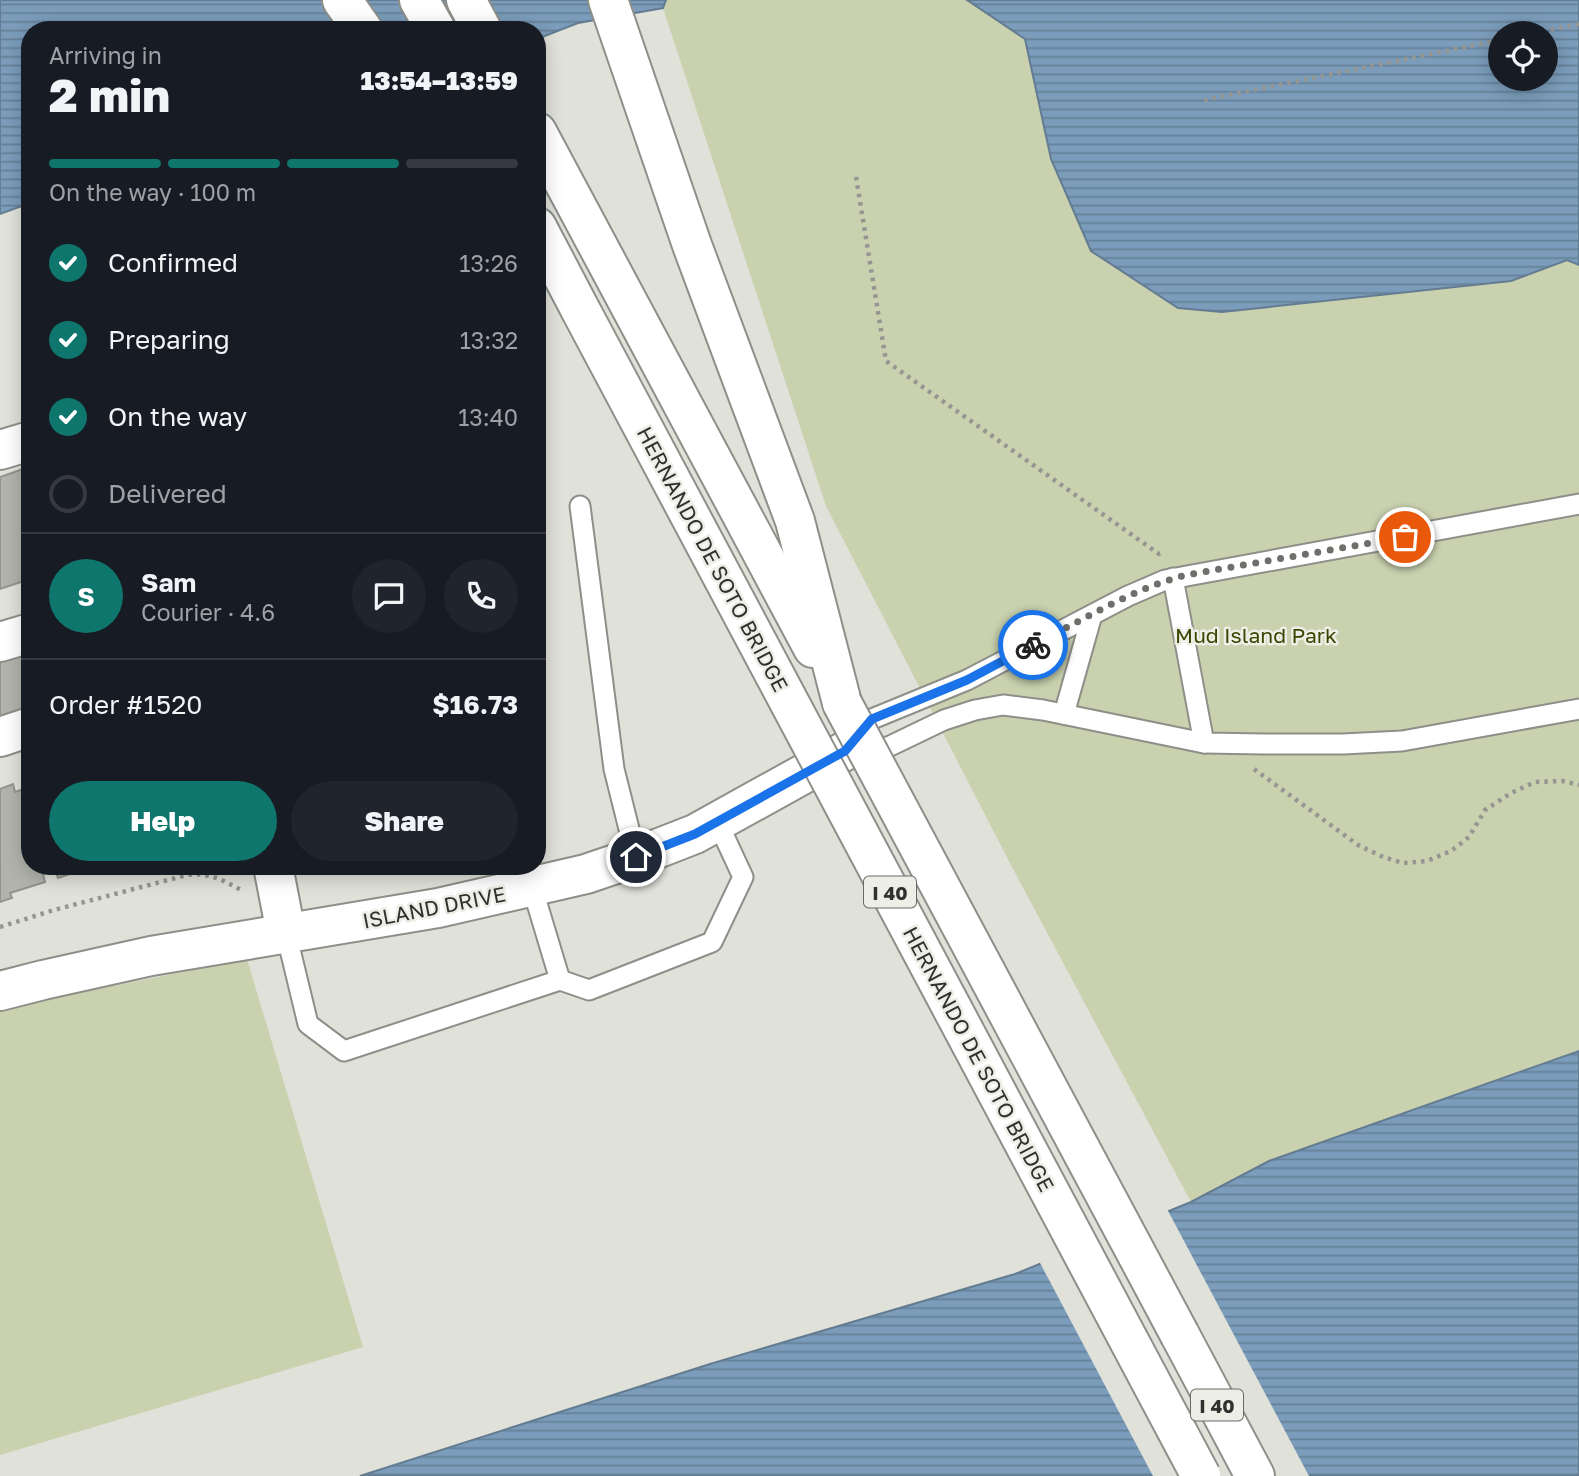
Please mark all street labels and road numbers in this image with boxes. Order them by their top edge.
street label: HERNANDO DE SOTO BRIDGE [632,422,794,696]
road number: I 40 [864,876,916,908]
street label: ISLAND DRIVE [360,880,508,934]
street label: HERNANDO DE SOTO BRIDGE [898,922,1060,1196]
road number: I 40 [1191,1390,1243,1420]

